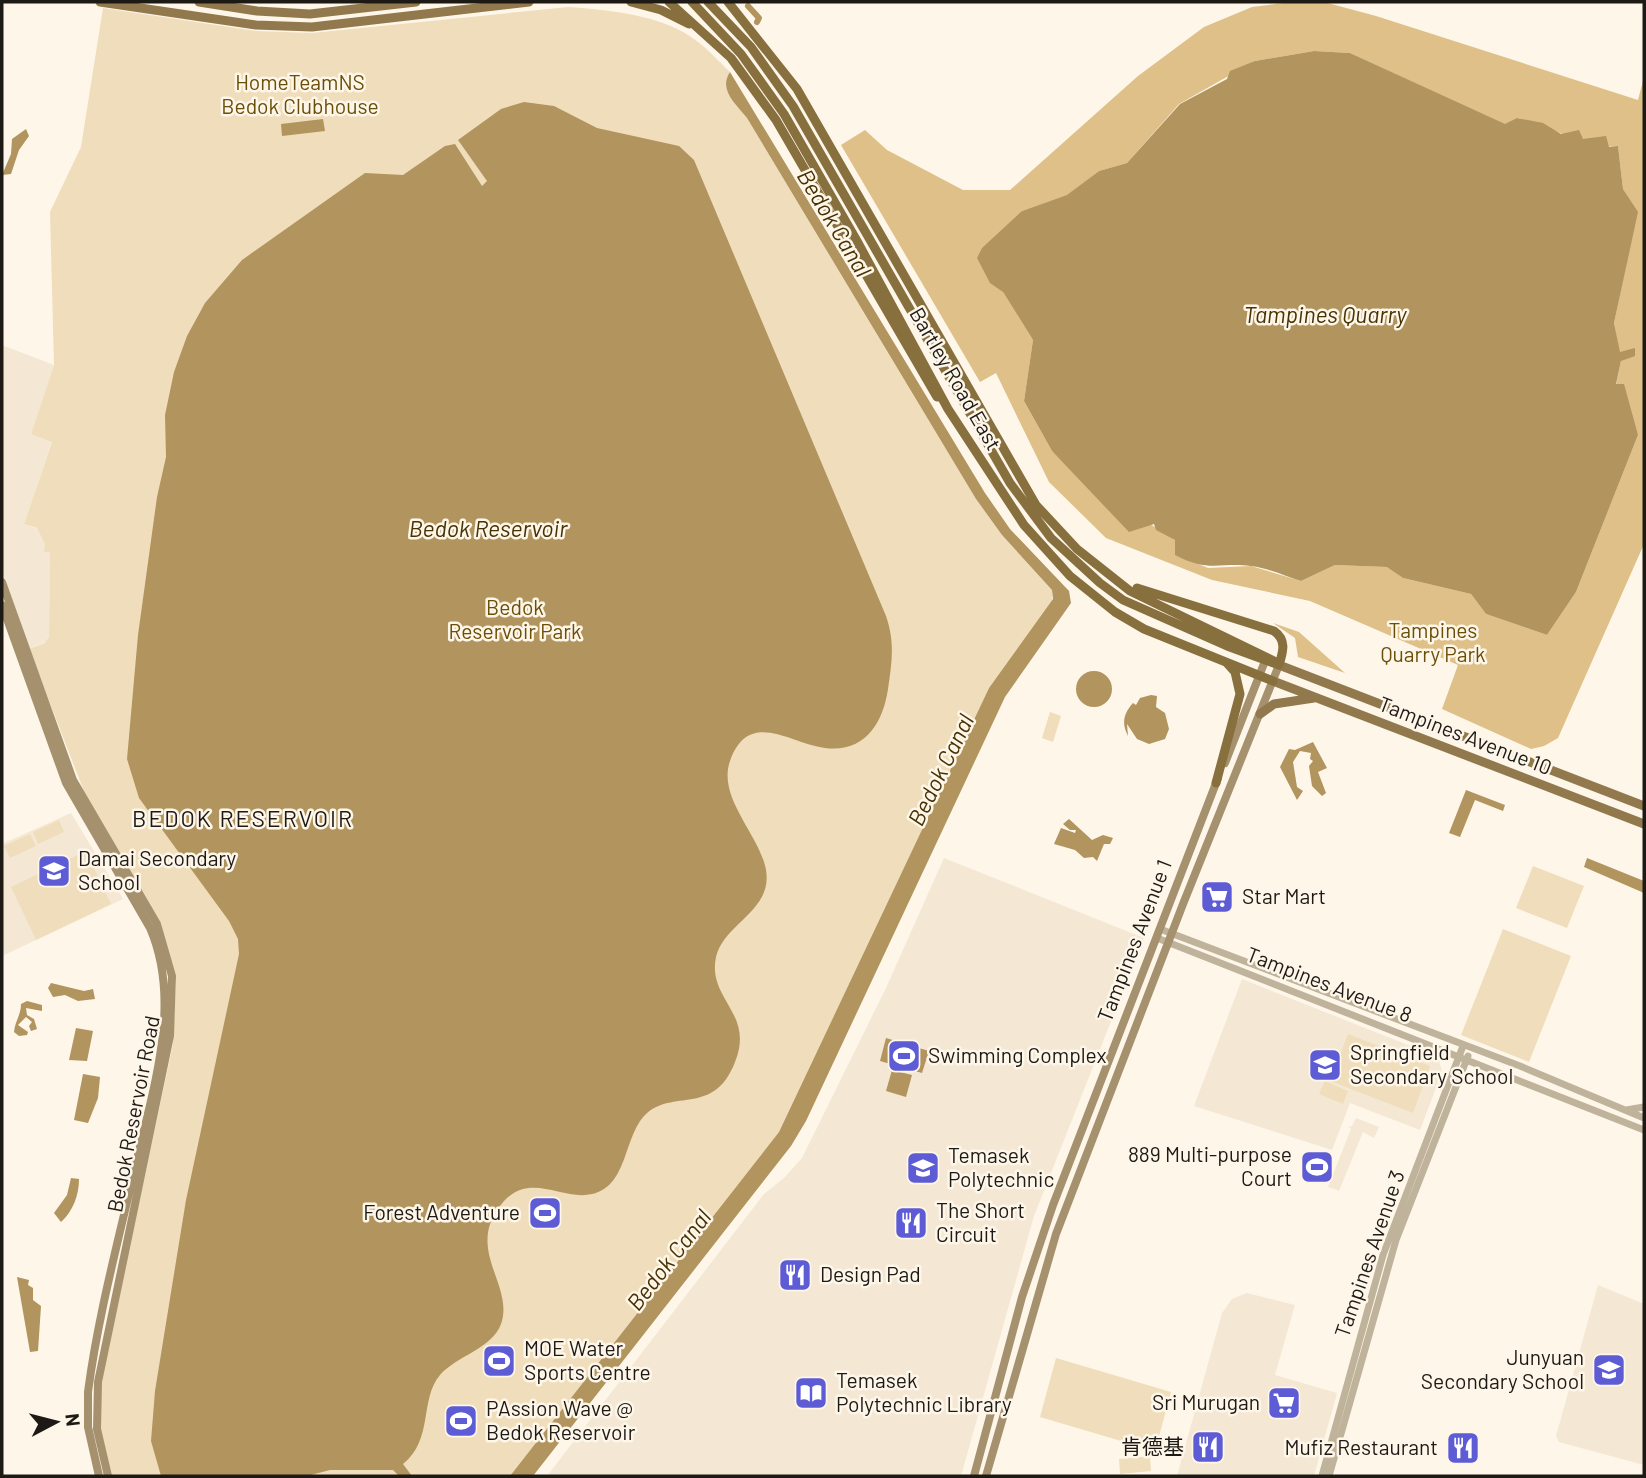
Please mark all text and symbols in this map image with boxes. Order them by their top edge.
park label: HomeTeamNS Bedok Clubhouse [221,69,379,118]
water label: Bedok Canal [792,164,878,281]
water label: Tampines Quarry [1244,300,1407,328]
street label: Bartley Road East [905,302,1007,454]
water label: Bedok Reservoir [409,514,568,542]
park label: Bedok Reservoir Park [449,594,581,643]
park label: Tampines Quarry Park [1380,617,1486,666]
street label: Tampines Avenue 10 [1375,690,1556,779]
water label: Bedok Canal [901,709,979,830]
district label: BEDOK RESERVOIR [132,804,354,832]
place label: Damai Secondary School [78,845,237,894]
school or university icon: Damai Secondary School [35,852,73,890]
street label: Tampines Avenue 1 [1091,856,1176,1025]
supermarket icon: Star Mart [1198,878,1236,916]
place label: Star Mart [1242,883,1326,908]
street label: Tampines Avenue 8 [1243,941,1416,1027]
street label: Bedok Reservoir Road [101,1013,164,1214]
sports icon: Swimming Complex [885,1037,923,1075]
place label: Springfield Secondary School [1350,1039,1513,1088]
place label: Swimming Complex [928,1042,1106,1067]
school or university icon: Springfield Secondary School [1306,1046,1344,1084]
place label: 889 Multi-purpose Court [1128,1141,1292,1190]
place label: Temasek Polytechnic [948,1142,1054,1191]
sports icon: 889 Multi-purpose Court [1298,1148,1336,1186]
school or university icon: Temasek Polytechnic [904,1149,942,1187]
street label: Tampines Avenue 3 [1328,1167,1409,1340]
sports icon: Forest Adventure [526,1194,564,1232]
place label: The Short Circuit [936,1197,1025,1246]
place label: Forest Adventure [363,1199,520,1224]
water label: Bedok Canal [620,1203,716,1316]
restaurant icon: The Short Circuit [892,1204,930,1242]
restaurant icon: Design Pad [776,1256,814,1294]
place label: Design Pad [820,1261,921,1286]
place label: MOE Water Sports Centre [524,1335,651,1384]
sports icon: MOE Water Sports Centre [480,1342,518,1380]
place label: Junyuan Secondary School [1421,1344,1584,1393]
school or university icon: Junyuan Secondary School [1590,1351,1628,1389]
place label: Temasek Polytechnic Library [836,1367,1012,1416]
library icon: Temasek Polytechnic Library [792,1374,830,1412]
supermarket icon: Sri Murugan [1265,1384,1303,1422]
north arrow [21,1387,91,1457]
place label: Sri Murugan [1152,1389,1260,1414]
place label: PAssion Wave @ Bedok Reservoir [486,1395,636,1444]
sports icon: PAssion Wave @ Bedok Reservoir [442,1402,480,1440]
text: N [61,1412,86,1428]
restaurant icon: 肯德基 [1189,1428,1227,1466]
restaurant icon: Mufiz Restaurant [1444,1429,1482,1467]
place label: 肯德基 [1121,1433,1184,1458]
place label: Mufiz Restaurant [1285,1434,1438,1459]

